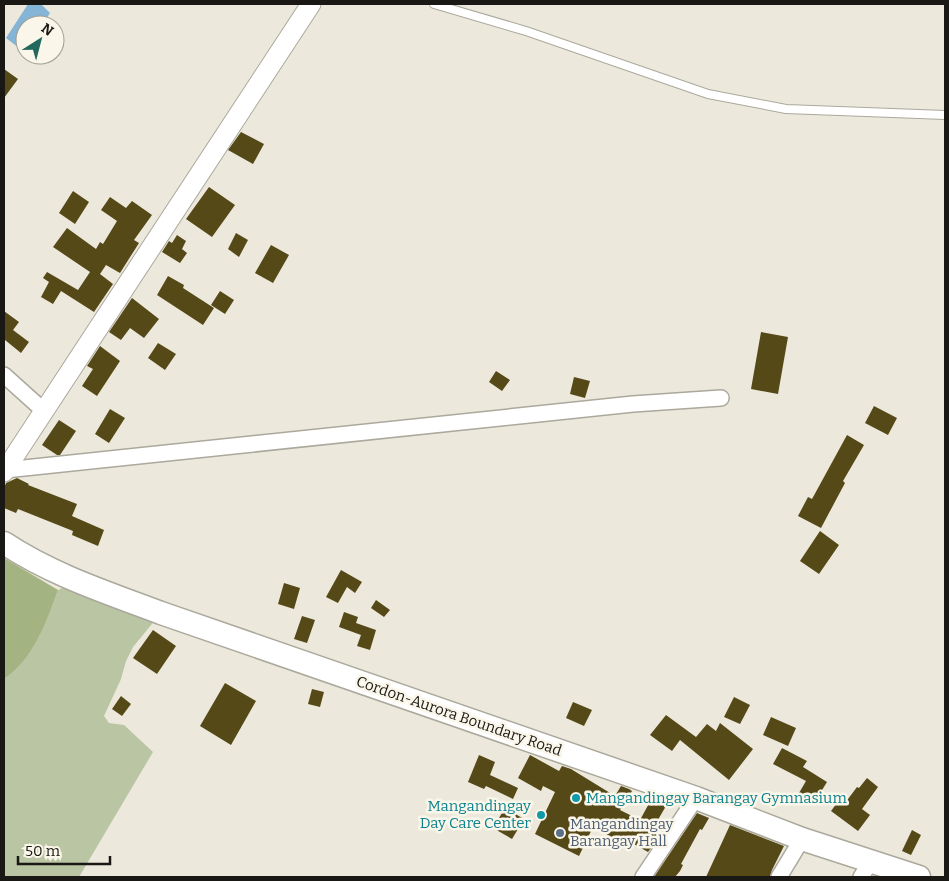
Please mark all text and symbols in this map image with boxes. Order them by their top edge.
north arrow [15,15,65,65]
text: N [38,20,57,40]
street label: Cordon-Aurora Boundary Road [354,672,564,760]
place label: Mangandingay Barangay Gymnasium [586,789,847,807]
marker: Mangandingay Barangay Gymnasium [570,792,582,804]
place label: Mangandingay Day Care Center [420,797,531,832]
marker: Mangandingay Day Care Center [535,809,547,821]
place label: Mangandingay Barangay Hall [570,815,674,850]
marker: Mangandingay Barangay Hall [554,827,566,839]
scale bar [18,834,110,866]
text: 50 m [25,842,61,860]

